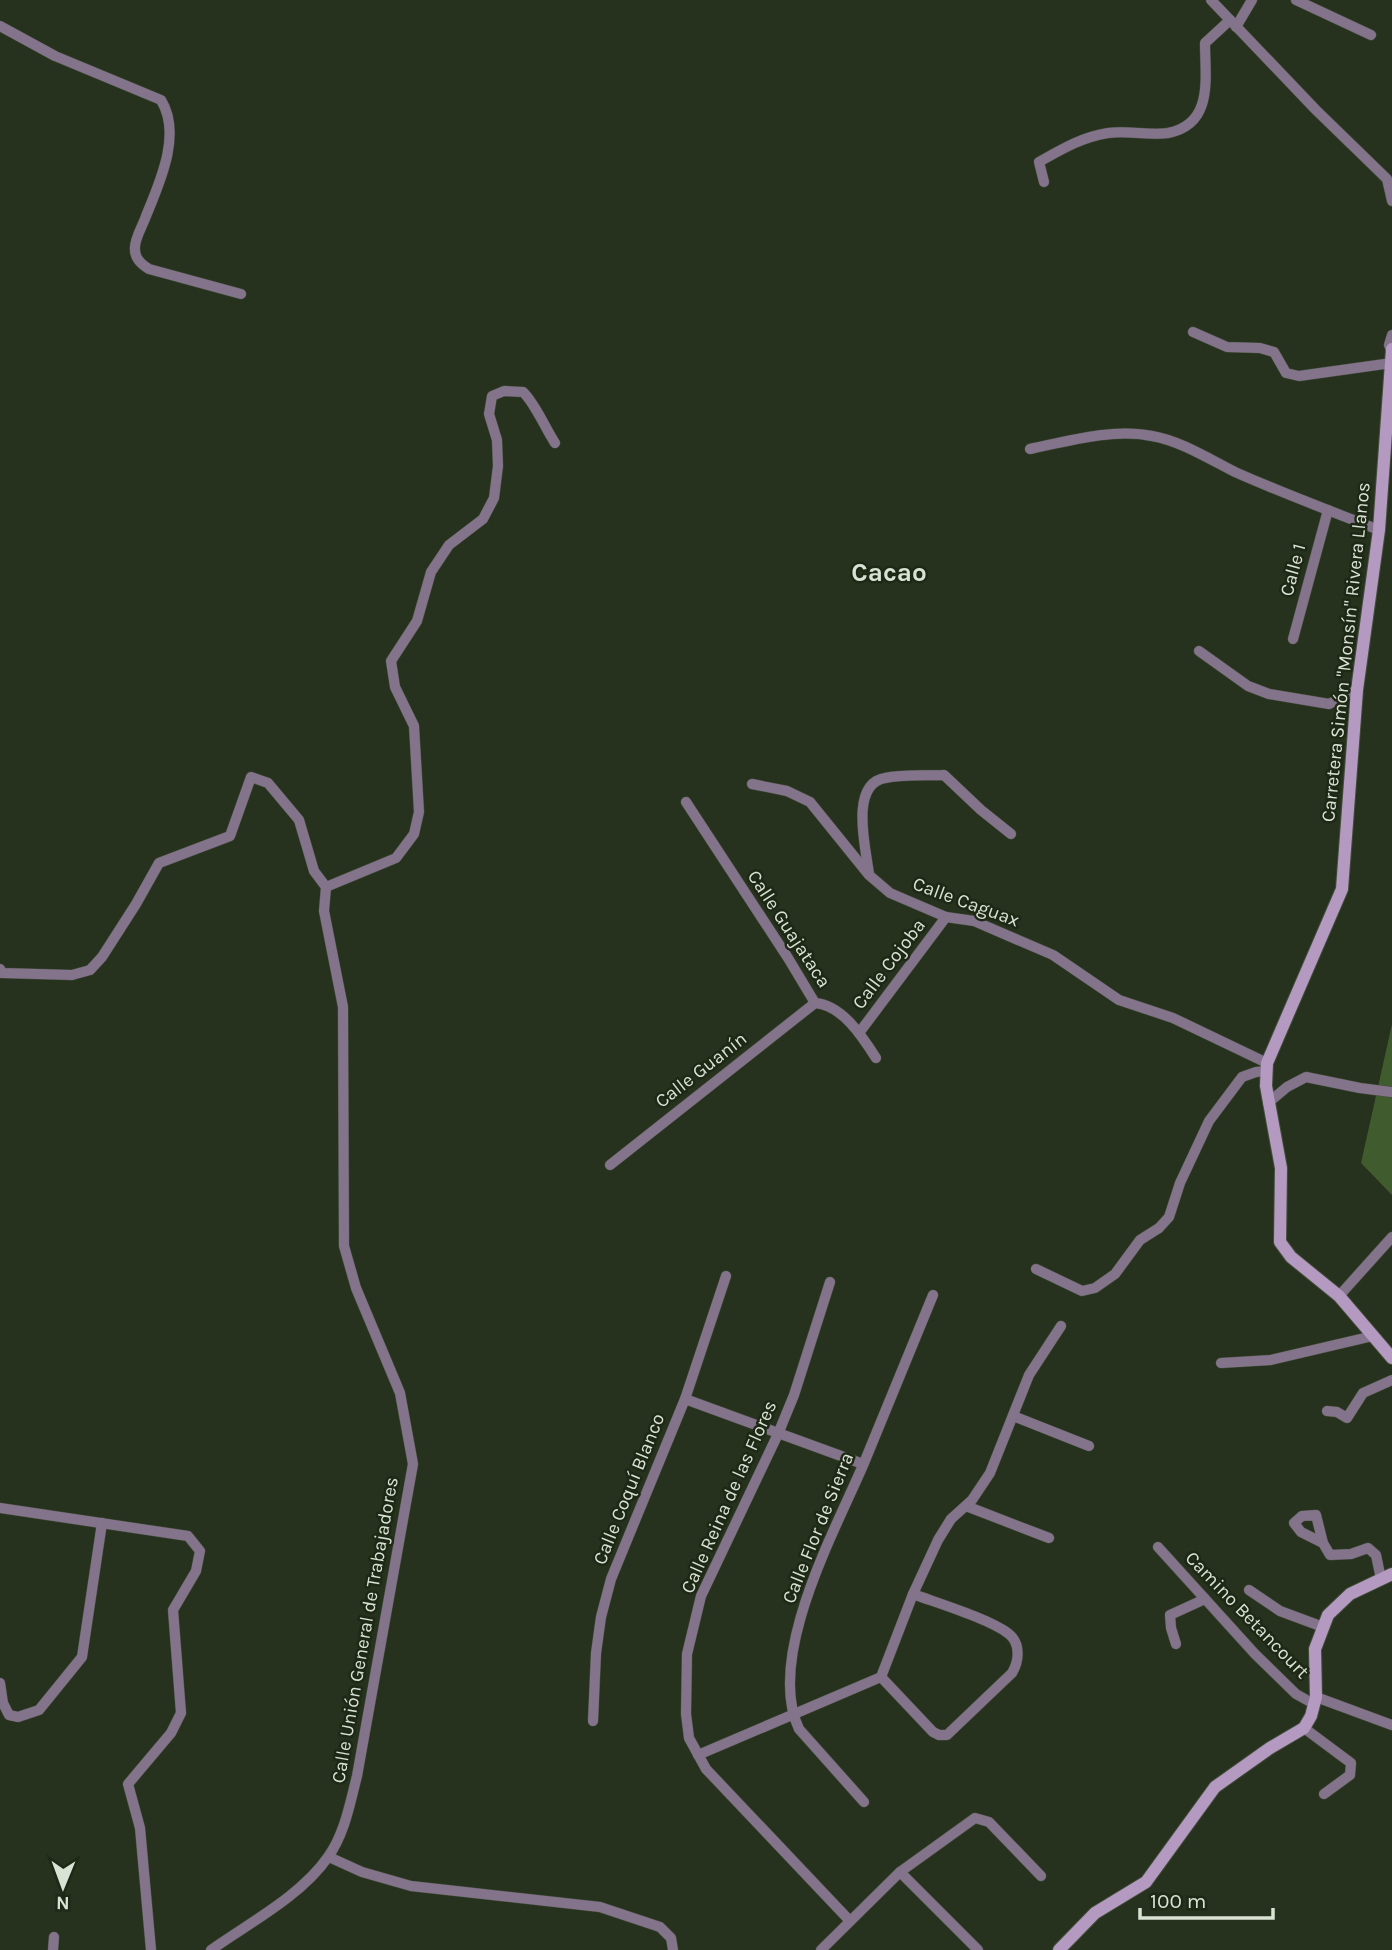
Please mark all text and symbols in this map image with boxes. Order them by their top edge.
street label: Carretera Simón "Monsín" Rivera Llanos [1317,481,1375,823]
street label: Calle 1 [1275,541,1311,599]
district label: Cacao [851,557,927,588]
street label: Calle Guajataca [743,866,835,992]
street label: Calle Caguax [910,873,1022,932]
street label: Calle Cojoba [848,915,930,1013]
street label: Calle Guanín [651,1028,751,1112]
street label: Calle Reina de las Flores [677,1397,781,1597]
street label: Calle Coquí Blanco [589,1410,669,1568]
street label: Calle Flor de Sierra [778,1449,858,1607]
street label: Calle Unión General de Trabajadores [327,1475,403,1785]
street label: Camino Betancourt [1181,1547,1313,1683]
north arrow [28,1852,98,1922]
scale bar [1140,1876,1273,1920]
text: 100 m [1150,1889,1207,1913]
text: N [56,1892,70,1914]

